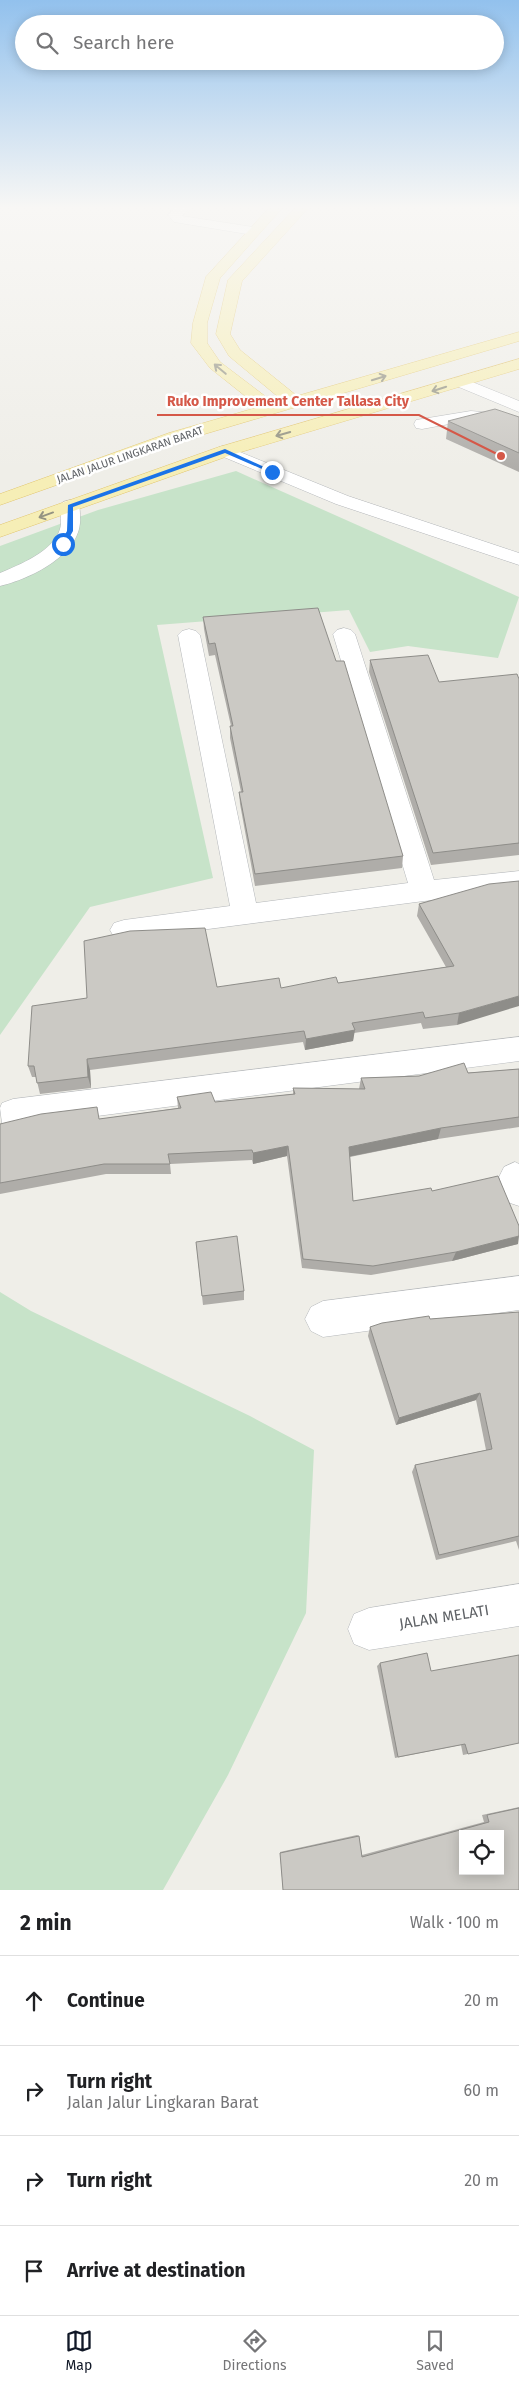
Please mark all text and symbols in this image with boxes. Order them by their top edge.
search box [15,15,504,70]
icon: search [33,29,61,57]
text: Search here [73,31,174,54]
one-way arrow [214,363,227,374]
one-way arrow [371,372,387,382]
one-way arrow [432,385,447,394]
callout: Ruko Improvement Center Tallasa City [157,386,419,415]
text: Ruko Improvement Center Tallasa City [167,393,410,410]
street label: JALAN JALUR LINGKARAN BARAT [55,424,205,486]
one-way arrow [275,430,291,439]
route end [261,461,284,484]
one-way arrow [39,511,55,520]
route start [52,533,75,556]
street label: JALAN MELATI [398,1601,490,1633]
map controls [459,1830,504,1875]
button: locate [459,1830,504,1875]
text: 2 min [20,1910,72,1936]
text: Walk · 100 m [410,1913,499,1932]
icon: ahead [20,1987,48,2015]
text: Continue [67,1989,145,2012]
text: 20 m [464,1991,499,2010]
text: Turn right [67,2070,152,2093]
icon: right [20,2077,48,2105]
text: 60 m [464,2081,499,2100]
text: Jalan Jalur Lingkaran Barat [67,2093,259,2112]
icon: right [20,2167,48,2195]
text: Turn right [67,2169,152,2192]
text: 20 m [464,2171,499,2190]
icon: arrive [20,2257,48,2285]
text: Arrive at destination [67,2259,246,2282]
tab: Map [65,2327,93,2374]
tab: Directions [222,2327,287,2374]
tab: Saved [416,2327,454,2374]

